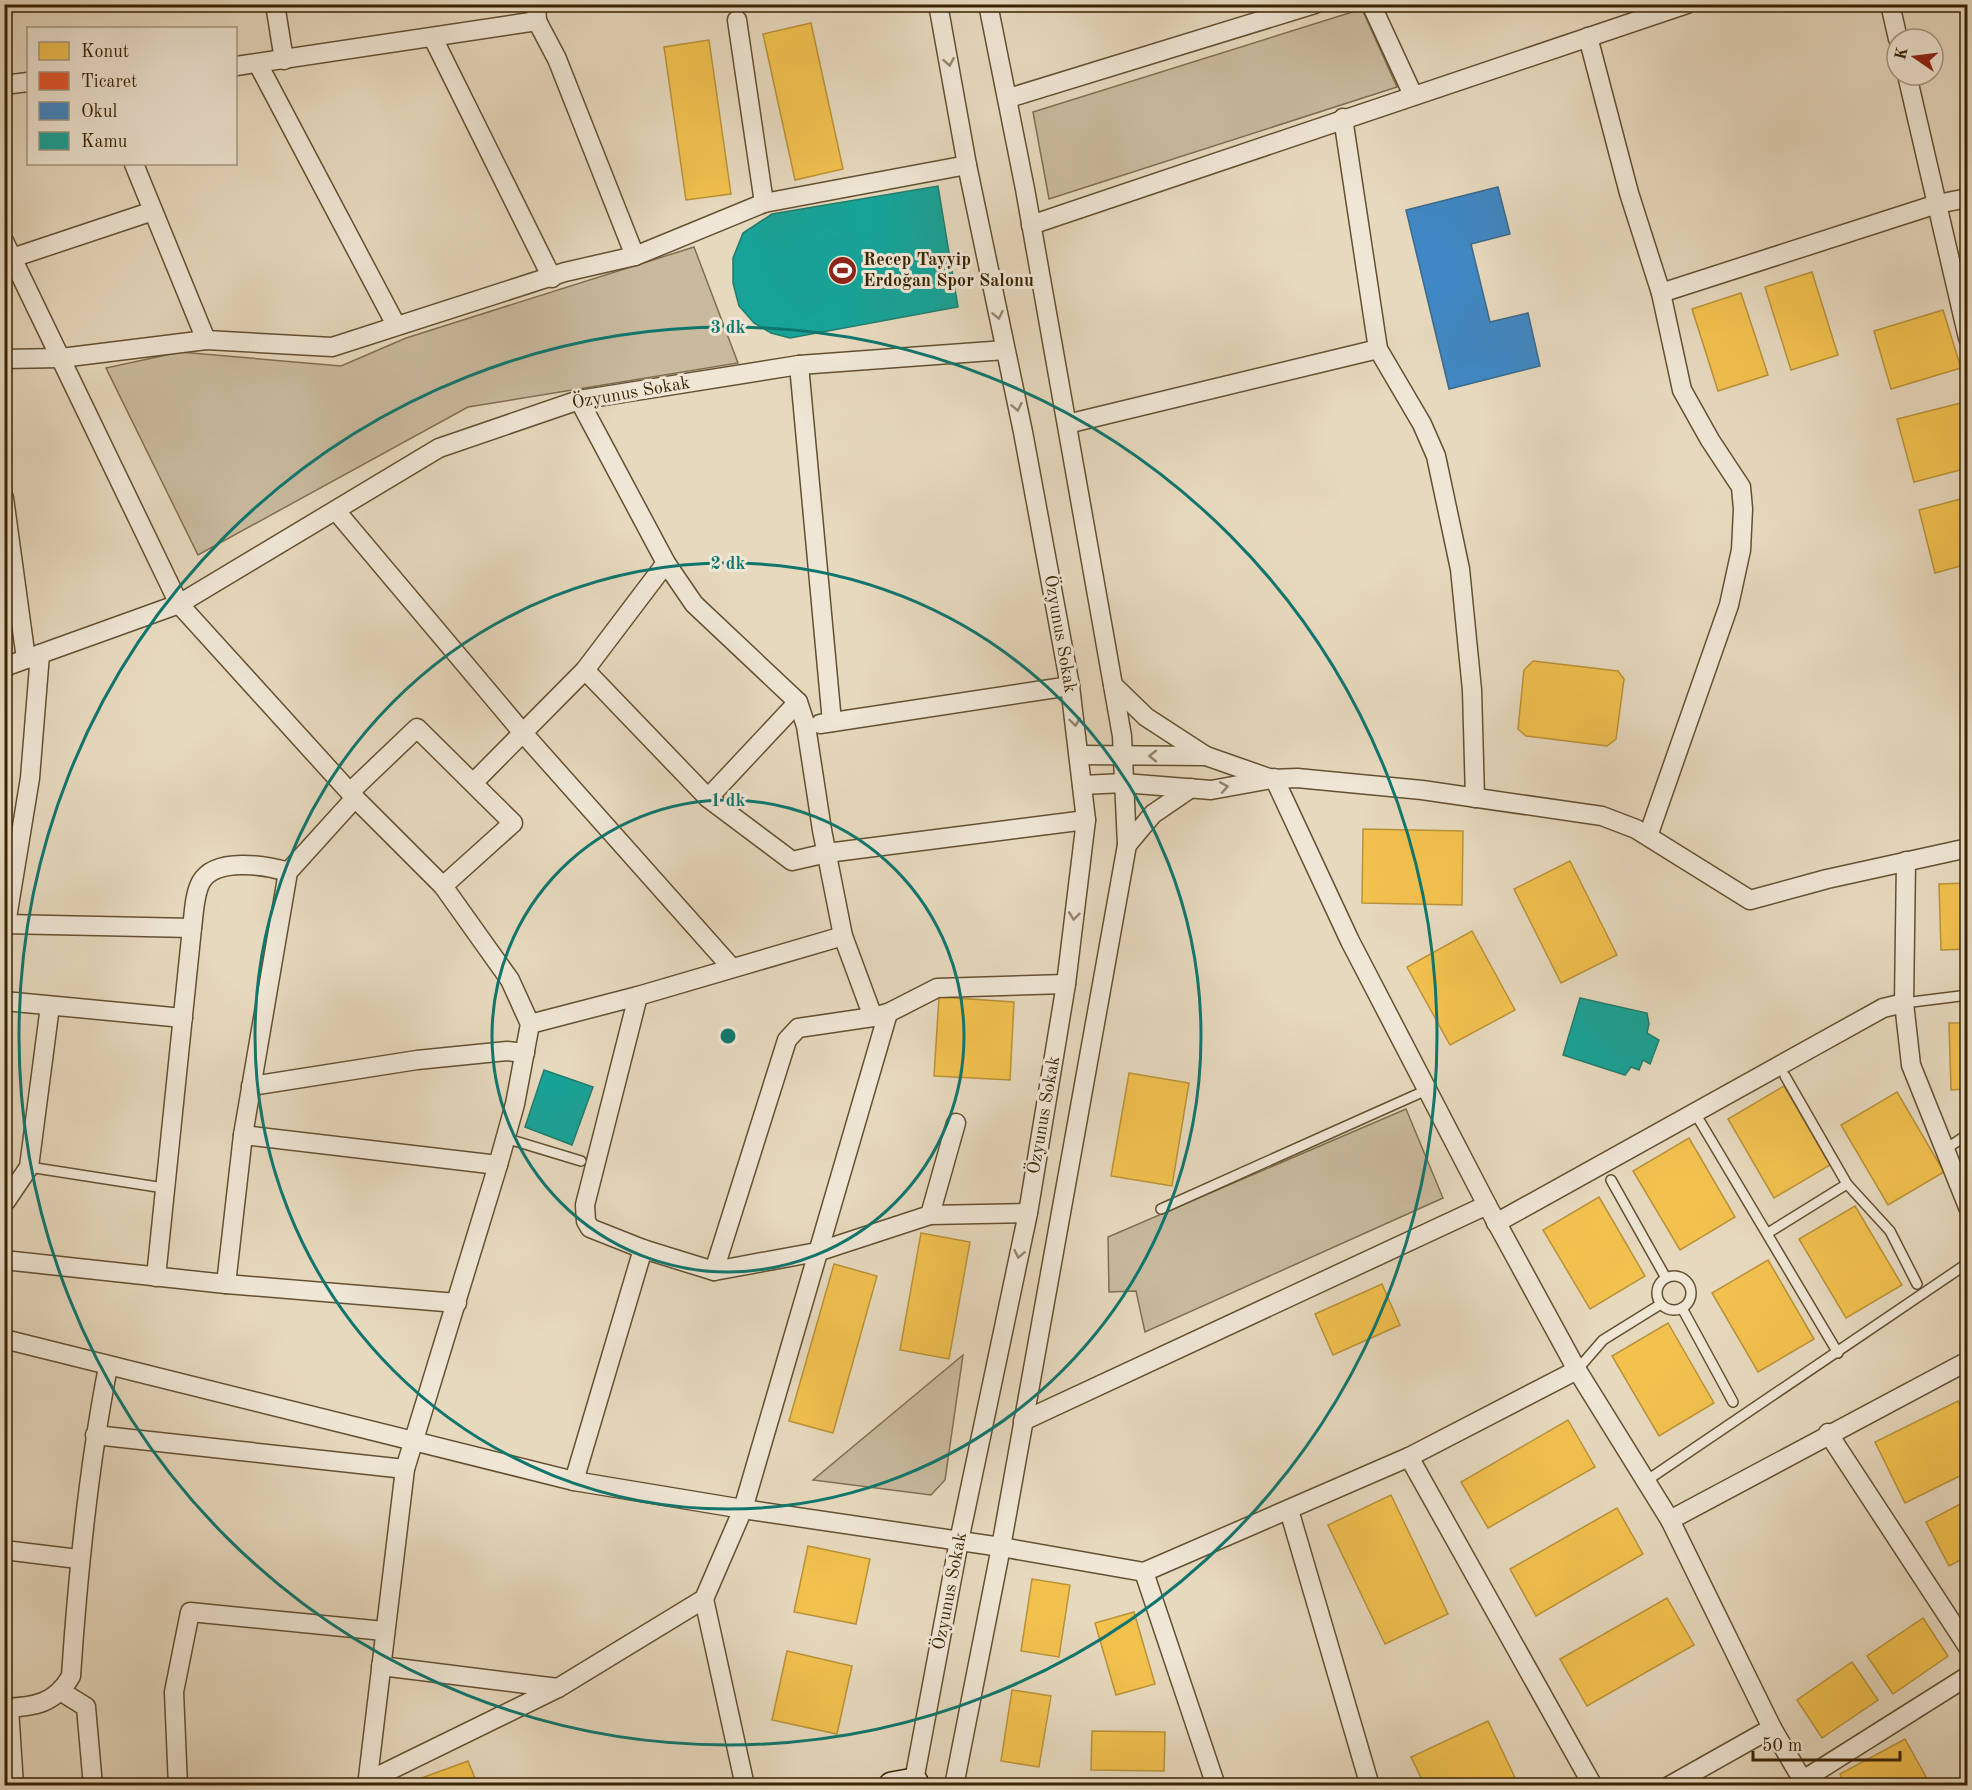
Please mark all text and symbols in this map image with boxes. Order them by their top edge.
legend [27,27,237,165]
north arrow [1885,27,1945,87]
text: Konut [81,43,129,61]
text: K [1893,46,1912,62]
one-way arrow [942,57,954,67]
text: Ticaret [81,73,137,91]
text: Okul [81,103,118,121]
text: Kamu [81,133,128,151]
place label: Recep Tayyip Erdoğan Spor Salonu [863,251,1034,290]
sports icon: Recep Tayyip Erdoğan Spor Salonu [826,254,858,286]
one-way arrow [991,310,1004,320]
text: 3 dk [710,319,746,337]
street label: Özyunus Sokak [570,370,691,412]
one-way arrow [1010,401,1023,411]
text: 2 dk [710,555,746,573]
street label: Özyunus Sokak [1041,573,1083,694]
one-way arrow [1068,718,1080,727]
one-way arrow [1149,750,1158,762]
one-way arrow [1219,781,1229,794]
text: 1 dk [710,792,746,810]
one-way arrow [1069,911,1081,921]
centre of rings [718,1026,738,1046]
street label: Özyunus Sokak [1021,1054,1063,1175]
one-way arrow [1013,1248,1026,1258]
street label: Özyunus Sokak [926,1530,970,1651]
scale bar [1753,1724,1900,1762]
text: 50 m [1762,1737,1802,1755]

